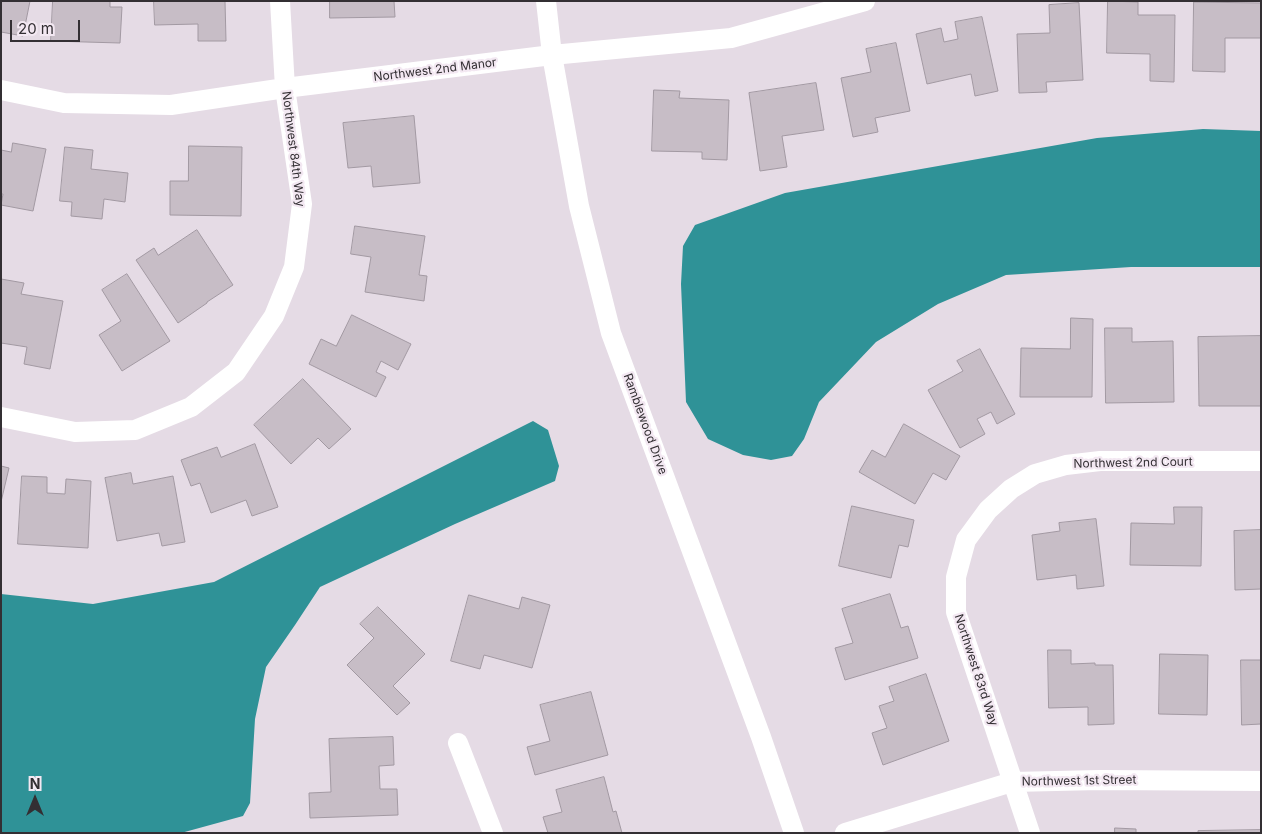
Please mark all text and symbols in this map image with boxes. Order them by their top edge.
scale bar [12,10,82,42]
text: 20 m [18,19,54,38]
street label: Northwest 2nd Manor [373,55,497,85]
street label: Northwest 84th Way [279,90,307,208]
street label: Ramblewood Drive [620,372,670,476]
street label: Northwest 2nd Court [1073,455,1193,471]
street label: Northwest 83rd Way [951,612,1001,728]
street label: Northwest 1st Street [1022,773,1136,789]
north arrow [10,774,60,824]
text: N [30,775,40,792]

